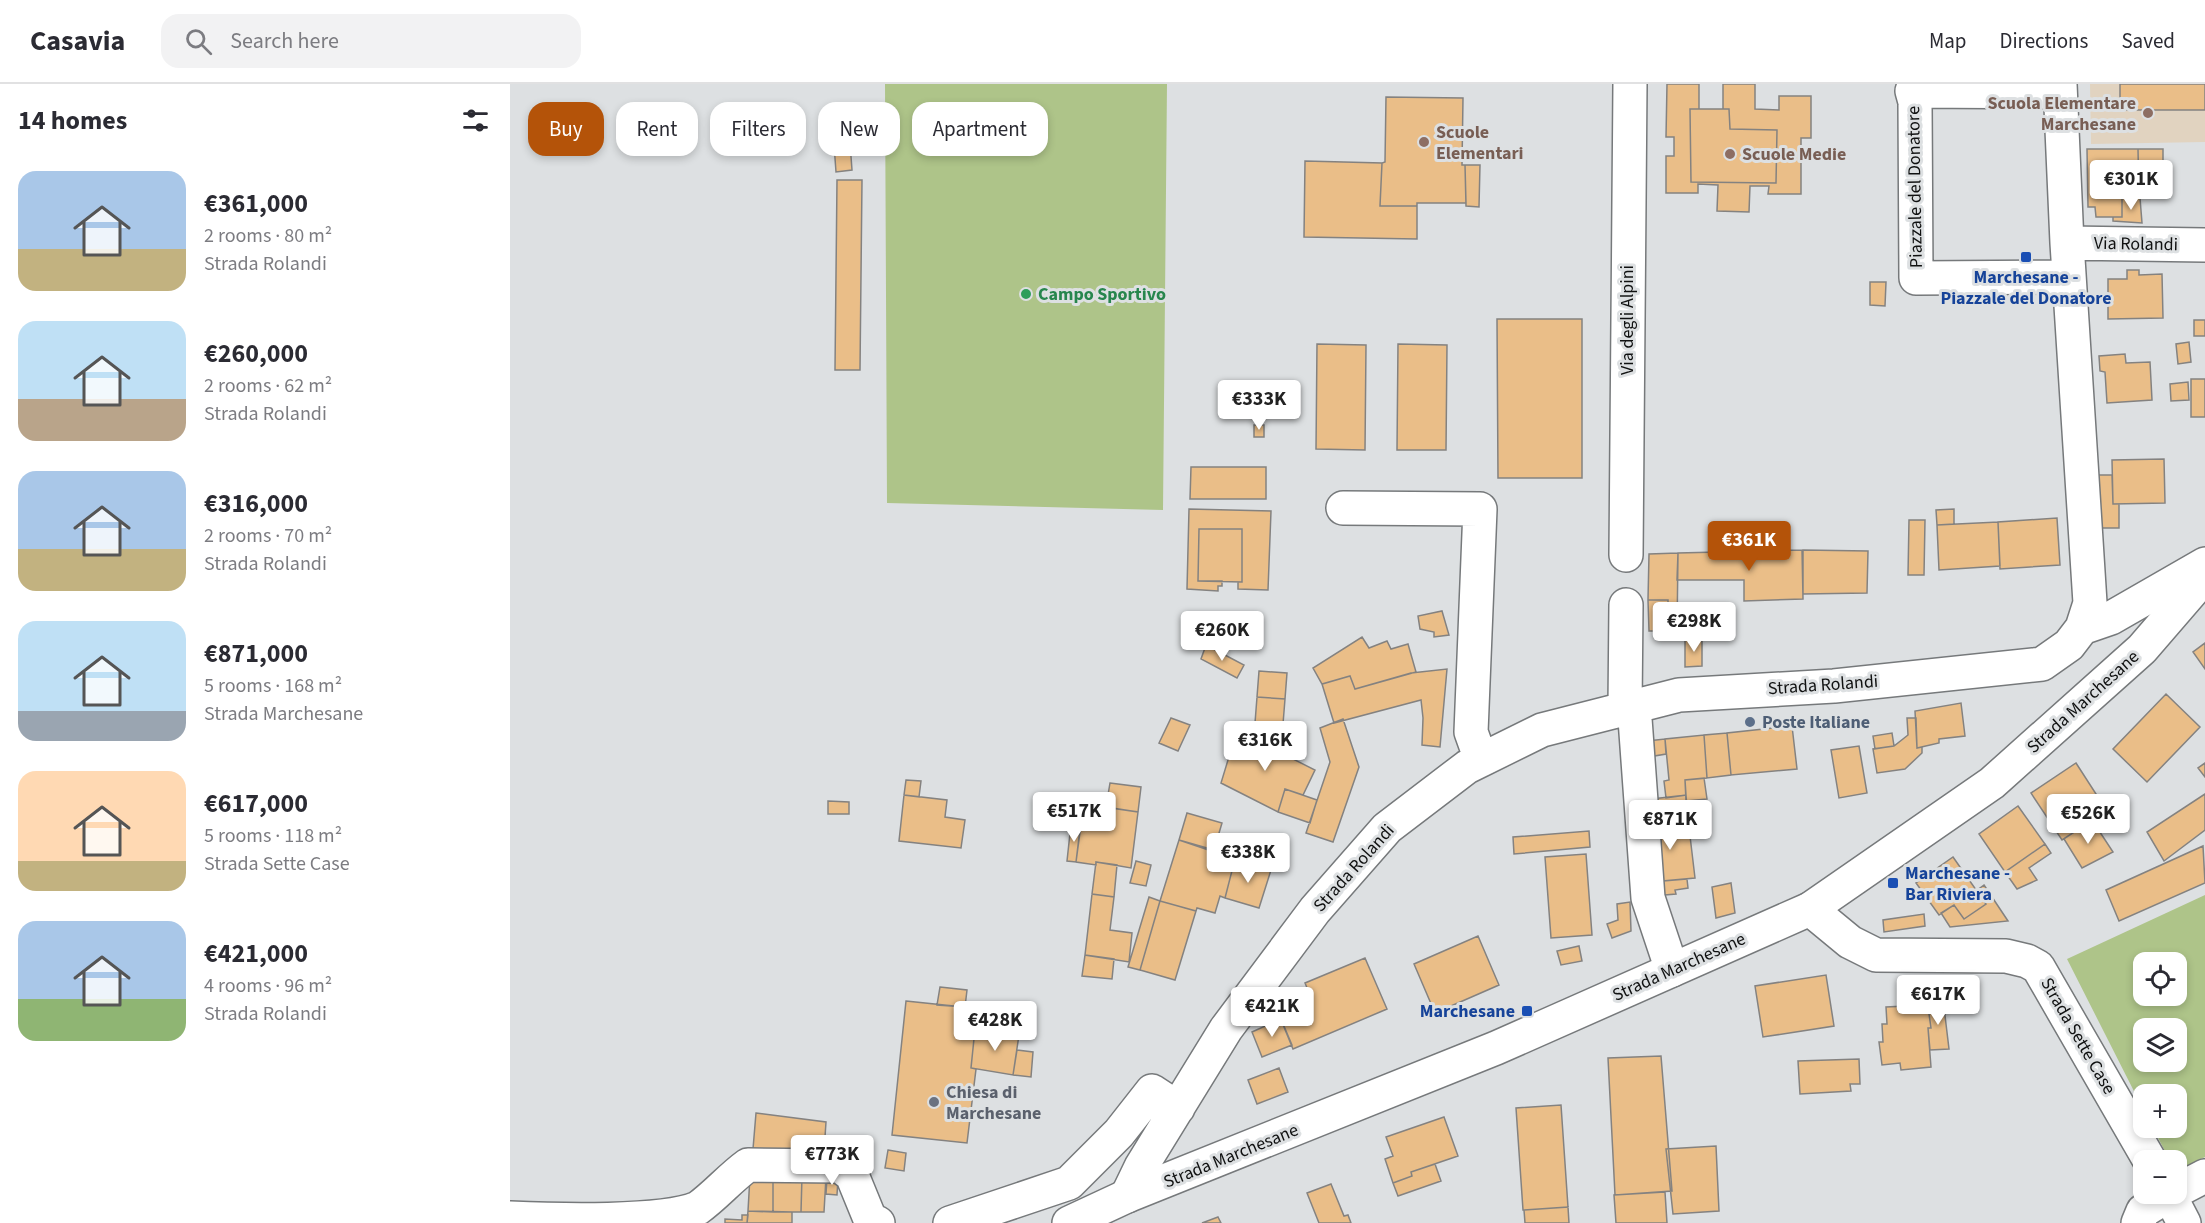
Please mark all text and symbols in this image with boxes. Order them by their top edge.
search box [161,14,581,68]
text: Casavia [30,21,125,61]
icon: search [182,25,215,58]
text: Search here [230,25,339,57]
text: Map [1929,26,1967,56]
text: Directions [2000,26,2088,56]
text: Saved [2121,26,2175,56]
place label: Scuola Elementare Marchesane [1987,91,2136,137]
text: 14 homes [18,102,127,139]
chip: Buy [528,102,604,156]
chip: Rent [616,102,698,156]
chip: Filters [710,102,806,156]
chip: New [818,102,900,156]
chip: Apartment [912,102,1048,156]
icon: filters [459,104,492,137]
street label: Piazzale del Donatore [1901,106,1929,268]
marker: Scuola Elementare Marchesane [2141,106,2155,120]
place label: Scuole Elementari [1436,120,1524,166]
marker: Scuole Elementari [1417,135,1431,149]
place label: Scuole Medie [1742,142,1846,167]
marker: Scuole Medie [1723,147,1737,161]
pin: €301K [2089,160,2173,211]
text: €301K [2104,165,2158,193]
text: €361,000 [204,185,308,222]
icon: home [66,195,138,267]
text: 2 rooms · 80 m² [204,222,332,250]
street label: Via Rolandi [2094,231,2178,257]
text: Strada Rolandi [204,250,327,278]
marker: Marchesane - Piazzale del Donatore [2019,250,2033,264]
street label: Via degli Alpini [1615,265,1640,375]
place label: Marchesane - Piazzale del Donatore [1940,265,2112,311]
place label: Campo Sportivo [1038,282,1166,307]
marker: Campo Sportivo [1019,287,1033,301]
text: €260,000 [204,335,308,372]
icon: home [66,345,138,417]
text: 2 rooms · 62 m² [204,372,332,400]
pin: €333K [1217,380,1301,431]
text: €333K [1232,385,1286,413]
text: Strada Rolandi [204,400,327,428]
text: €316,000 [204,485,308,522]
icon: home [66,495,138,567]
pin: €361K [1707,521,1791,572]
text: 2 rooms · 70 m² [204,522,332,550]
text: €361K [1722,526,1776,554]
text: Strada Rolandi [204,550,327,578]
pin: €298K [1652,602,1736,653]
text: €298K [1667,607,1721,635]
pin: €260K [1180,611,1264,662]
text: €260K [1195,616,1249,644]
text: €871,000 [204,635,308,672]
icon: home [66,645,138,717]
street label: Strada Marchesane [2021,645,2145,759]
street label: Strada Rolandi [1767,669,1879,701]
text: 5 rooms · 168 m² [204,672,342,700]
text: Strada Marchesane [204,700,363,728]
place label: Poste Italiane [1762,710,1870,735]
marker: Poste Italiane [1743,715,1757,729]
pin: €316K [1223,721,1307,772]
text: €316K [1238,726,1292,754]
text: €617,000 [204,785,308,822]
pin: €517K [1032,792,1116,843]
pin: €526K [2046,794,2130,845]
icon: home [66,795,138,867]
text: €517K [1047,797,1101,825]
text: €526K [2061,799,2115,827]
pin: €871K [1628,800,1712,851]
text: €871K [1643,805,1697,833]
street label: Strada Rolandi [1308,819,1400,917]
text: 5 rooms · 118 m² [204,822,342,850]
pin: €338K [1206,833,1290,884]
text: €338K [1221,838,1275,866]
text: Strada Sette Case [204,850,350,878]
place label: Marchesane - Bar Riviera [1905,861,2010,907]
marker: Marchesane - Bar Riviera [1886,876,1900,890]
street label: Strada Marchesane [1608,926,1750,1008]
text: €421,000 [204,935,308,972]
icon: home [66,945,138,1017]
map controls [2133,952,2187,1204]
button: locate [2133,952,2187,1006]
text: 4 rooms · 96 m² [204,972,332,1000]
street label: Strada Sette Case [2034,973,2122,1099]
pin: €617K [1896,975,1980,1026]
text: €617K [1911,980,1965,1008]
pin: €421K [1230,987,1314,1038]
text: €421K [1245,992,1299,1020]
place label: Marchesane [1420,999,1515,1024]
text: Strada Rolandi [204,1000,327,1028]
pin: €428K [953,1001,1037,1052]
marker: Marchesane [1520,1004,1534,1018]
text: €428K [968,1006,1022,1034]
button: layers [2133,1018,2187,1072]
place label: Chiesa di Marchesane [946,1080,1041,1126]
button: + [2133,1084,2187,1138]
marker: Chiesa di Marchesane [927,1095,941,1109]
street label: Strada Marchesane [1160,1118,1302,1194]
pin: €773K [790,1135,874,1186]
text: €773K [805,1140,859,1168]
button: − [2133,1150,2187,1204]

